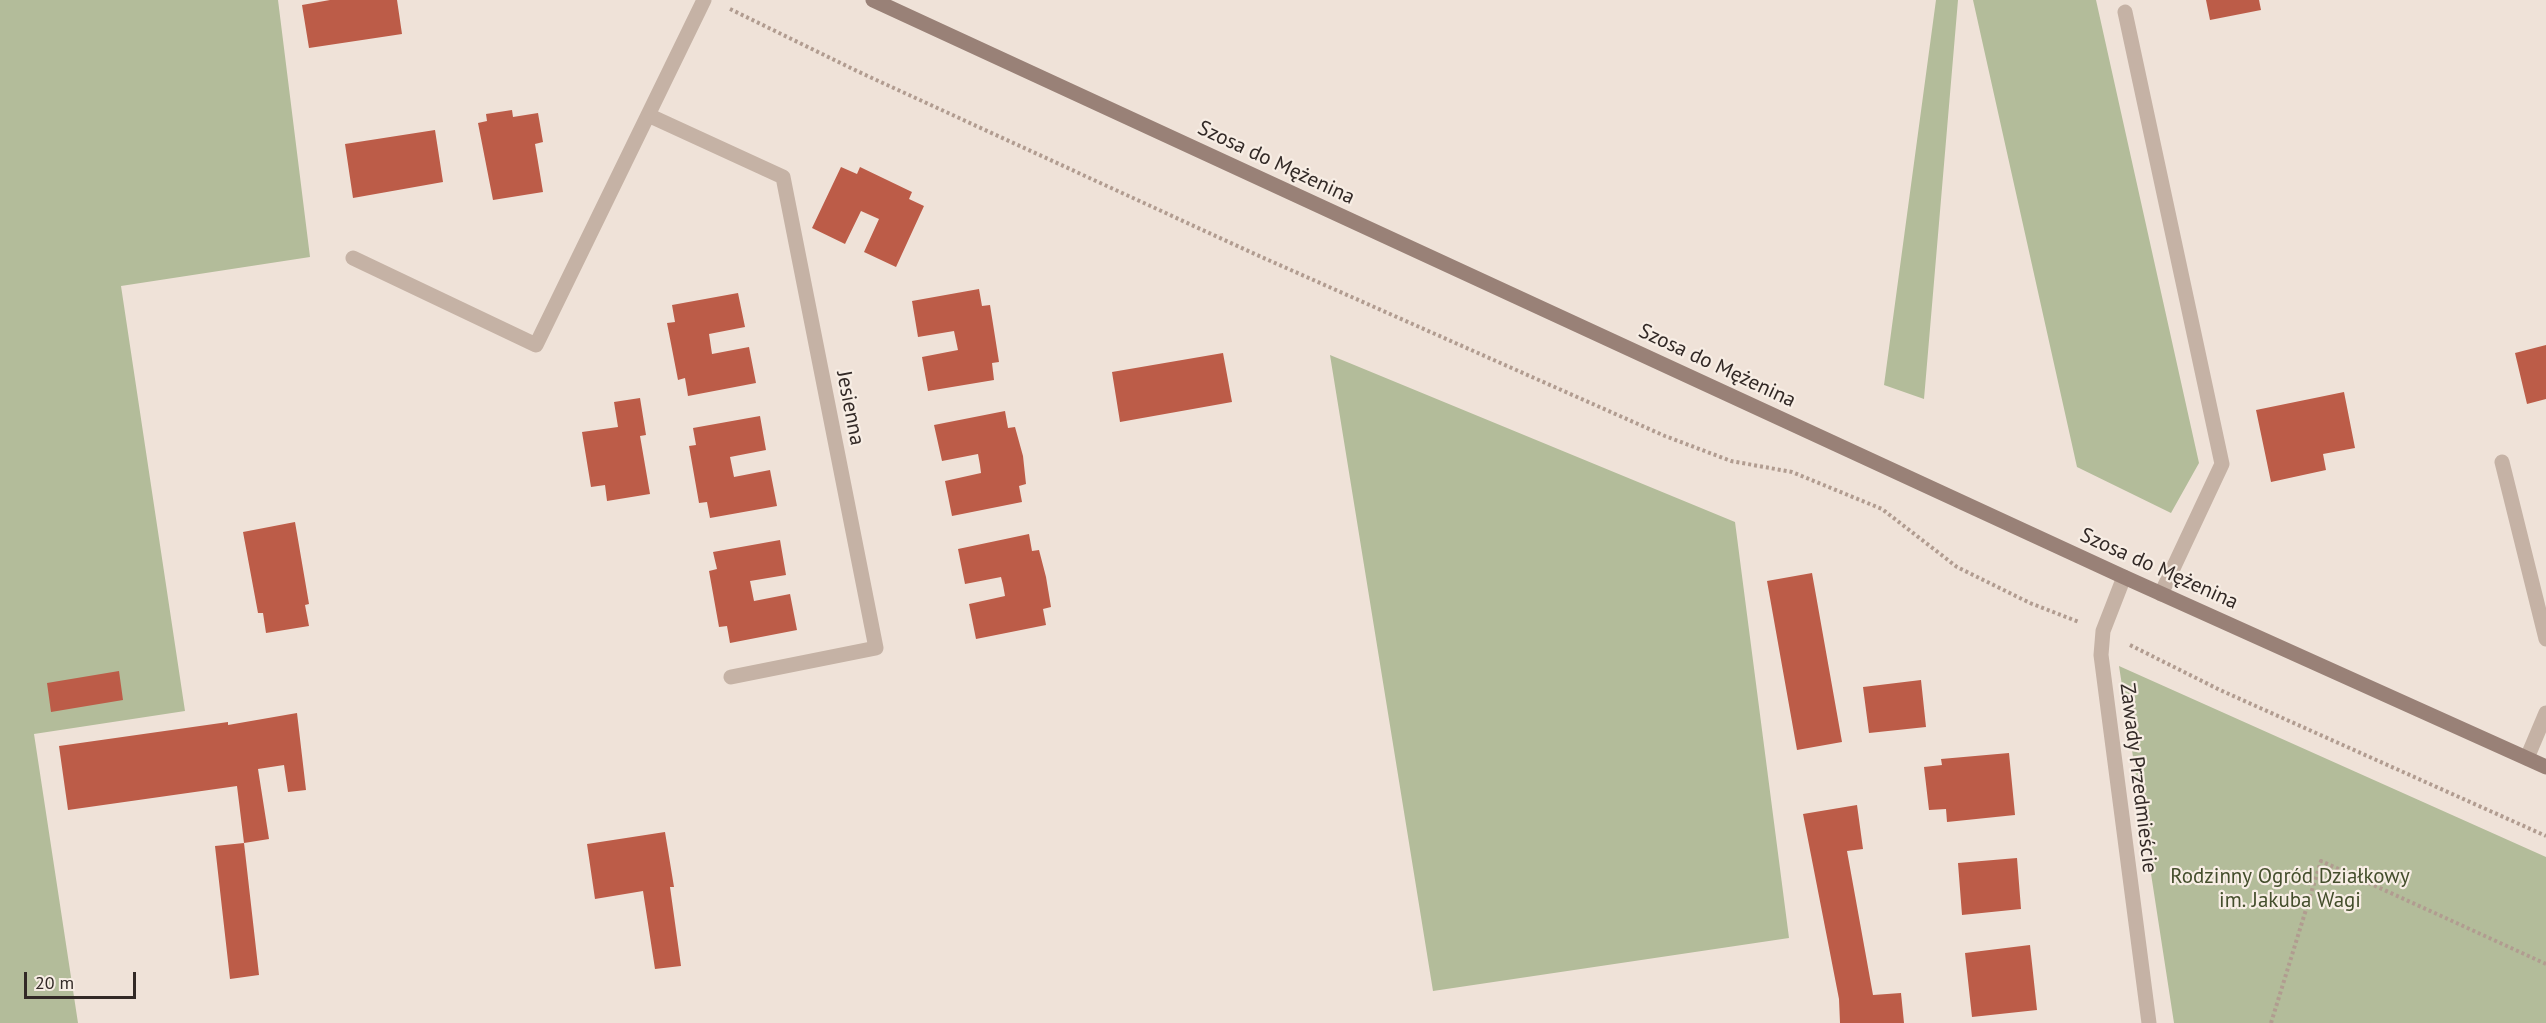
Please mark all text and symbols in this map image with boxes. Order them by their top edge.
street label: Szosa do Mężenina [1194,116,1358,210]
street label: Szosa do Mężenina [1635,319,1799,413]
street label: Jesienna [830,369,870,447]
street label: Szosa do Mężenina [2076,523,2242,615]
street label: Zawady Przedmieście [2114,682,2162,874]
park label: Rodzinny Ogród Działkowy im. Jakuba Wagi [2170,864,2410,914]
scale bar [27,960,140,998]
text: 20 m [35,971,74,994]

